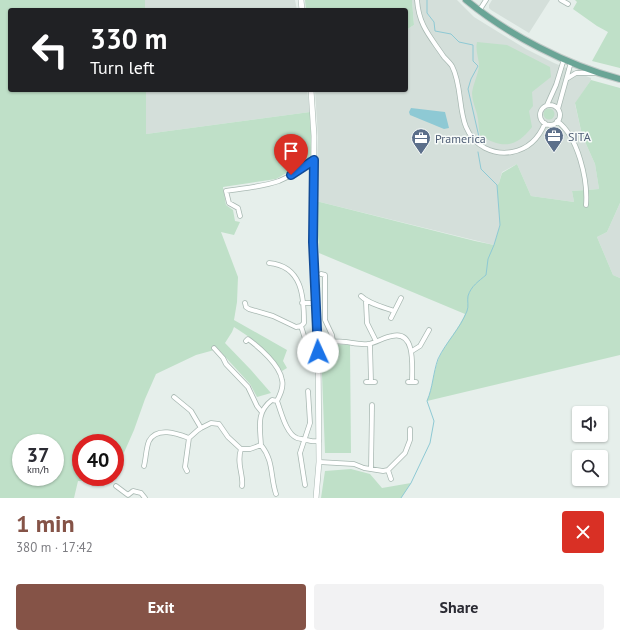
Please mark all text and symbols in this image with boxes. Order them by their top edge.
text: 330 m [90,20,167,57]
icon: left [24,24,76,76]
text: Turn left [90,56,155,79]
office icon: SITA [543,125,565,153]
office icon: Pramerica [410,127,432,155]
place label: SITA [568,129,591,144]
place label: Pramerica [435,131,486,146]
pin [274,134,308,175]
icon: arrive [280,140,302,162]
position arrow [297,331,339,373]
map controls [572,406,608,486]
button: sound [572,406,608,442]
speed limit sign: 40 [72,434,124,486]
text: 37 [27,442,49,468]
button: search [572,450,608,486]
text: km/h [27,463,49,476]
text: 1 min [16,508,75,539]
button: close [562,511,604,553]
text: 380 m · 17:42 [16,539,93,556]
button: Exit [16,584,306,630]
button: Share [314,584,604,630]

